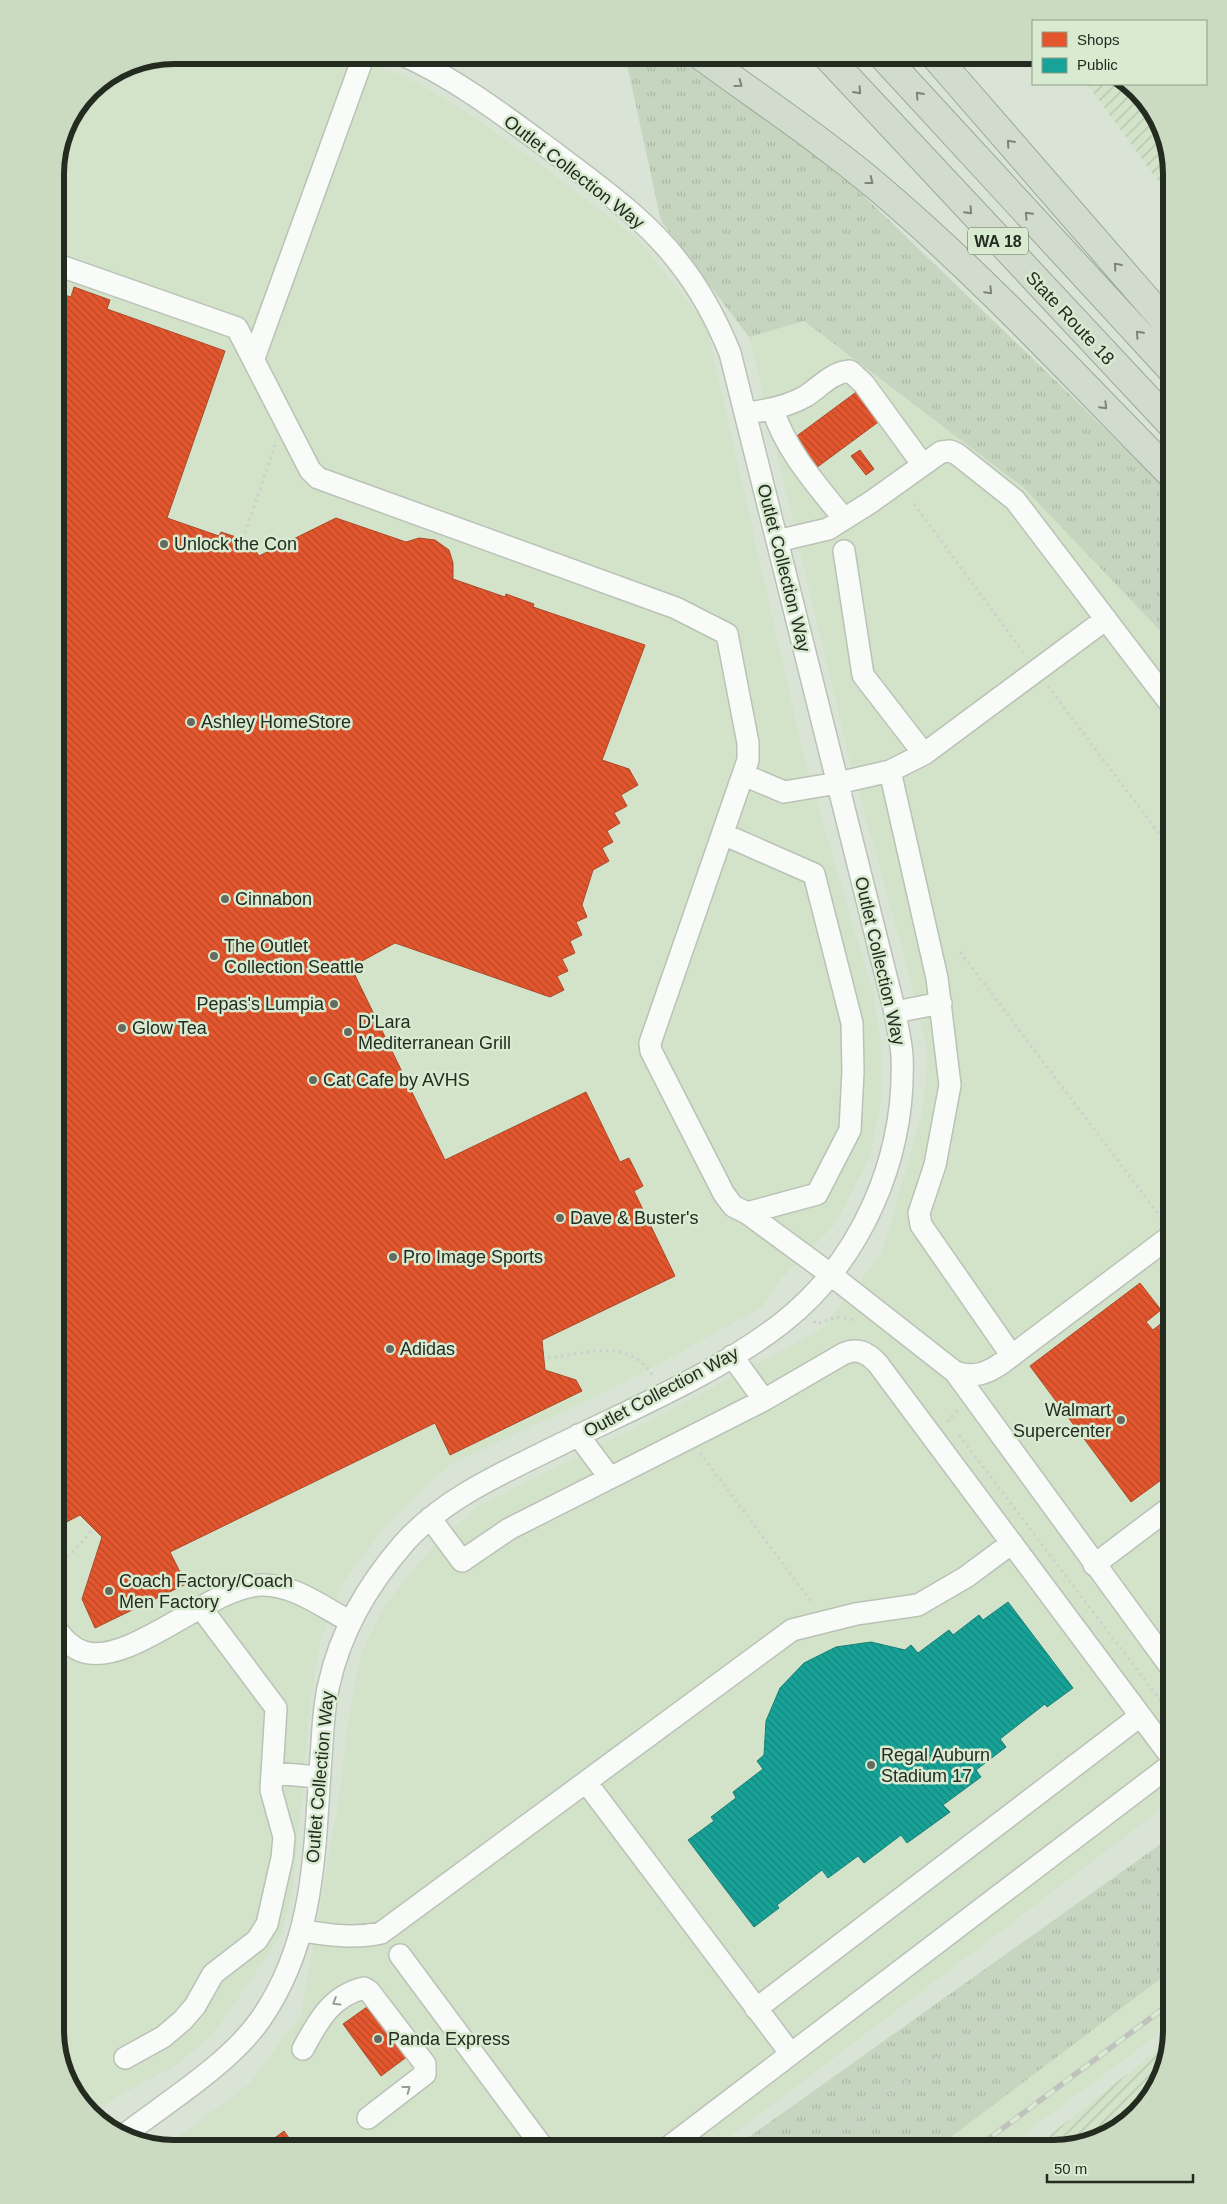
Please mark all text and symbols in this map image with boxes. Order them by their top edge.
legend [1032,20,1207,85]
text: Shops [1077,31,1120,48]
text: Public [1077,56,1118,73]
one-way arrow [734,78,743,87]
one-way arrow [853,86,862,95]
one-way arrow [915,91,924,100]
street label: Outlet Collection Way [500,111,648,233]
one-way arrow [1008,140,1016,149]
one-way arrow [864,176,873,184]
one-way arrow [963,205,972,214]
one-way arrow [1025,212,1034,221]
road number: WA 18 [968,228,1028,255]
one-way arrow [1114,262,1123,271]
street label: State Route 18 [1022,267,1118,369]
one-way arrow [983,285,992,294]
one-way arrow [1136,331,1145,340]
one-way arrow [1098,400,1107,409]
street label: Outlet Collection Way [753,482,815,654]
place label: Unlock the Con [174,534,297,554]
marker: Unlock the Con [158,538,170,550]
place label: Ashley HomeStore [201,712,351,732]
marker: Ashley HomeStore [185,716,197,728]
street label: Outlet Collection Way [851,875,909,1047]
place label: Cinnabon [235,889,312,909]
marker: Cinnabon [219,893,231,905]
place label: The Outlet Collection Seattle [224,936,364,977]
marker: The Outlet Collection Seattle [208,950,220,962]
place label: Pepas's Lumpia [196,994,325,1014]
marker: Pepas's Lumpia [328,998,340,1010]
place label: D'Lara Mediterranean Grill [358,1012,511,1053]
place label: Glow Tea [132,1018,208,1038]
marker: Glow Tea [116,1022,128,1034]
marker: D'Lara Mediterranean Grill [342,1026,354,1038]
place label: Cat Cafe by AVHS [323,1070,470,1090]
marker: Cat Cafe by AVHS [307,1074,319,1086]
place label: Dave & Buster's [570,1208,699,1228]
marker: Dave & Buster's [554,1212,566,1224]
place label: Pro Image Sports [403,1247,543,1267]
marker: Pro Image Sports [387,1251,399,1263]
place label: Adidas [400,1339,455,1359]
marker: Adidas [384,1343,396,1355]
street label: Outlet Collection Way [580,1343,742,1441]
place label: Walmart Supercenter [1013,1400,1111,1441]
marker: Walmart Supercenter [1115,1414,1127,1426]
place label: Coach Factory/Coach Men Factory [119,1571,293,1612]
marker: Coach Factory/Coach Men Factory [103,1585,115,1597]
street label: Outlet Collection Way [303,1690,337,1864]
place label: Regal Auburn Stadium 17 [881,1745,990,1786]
marker: Regal Auburn Stadium 17 [865,1759,877,1771]
one-way arrow [333,1996,342,2005]
place label: Panda Express [388,2029,510,2049]
marker: Panda Express [372,2033,384,2045]
one-way arrow [401,2086,410,2094]
scale bar [1047,2152,1193,2184]
text: 50 m [1054,2160,1087,2177]

